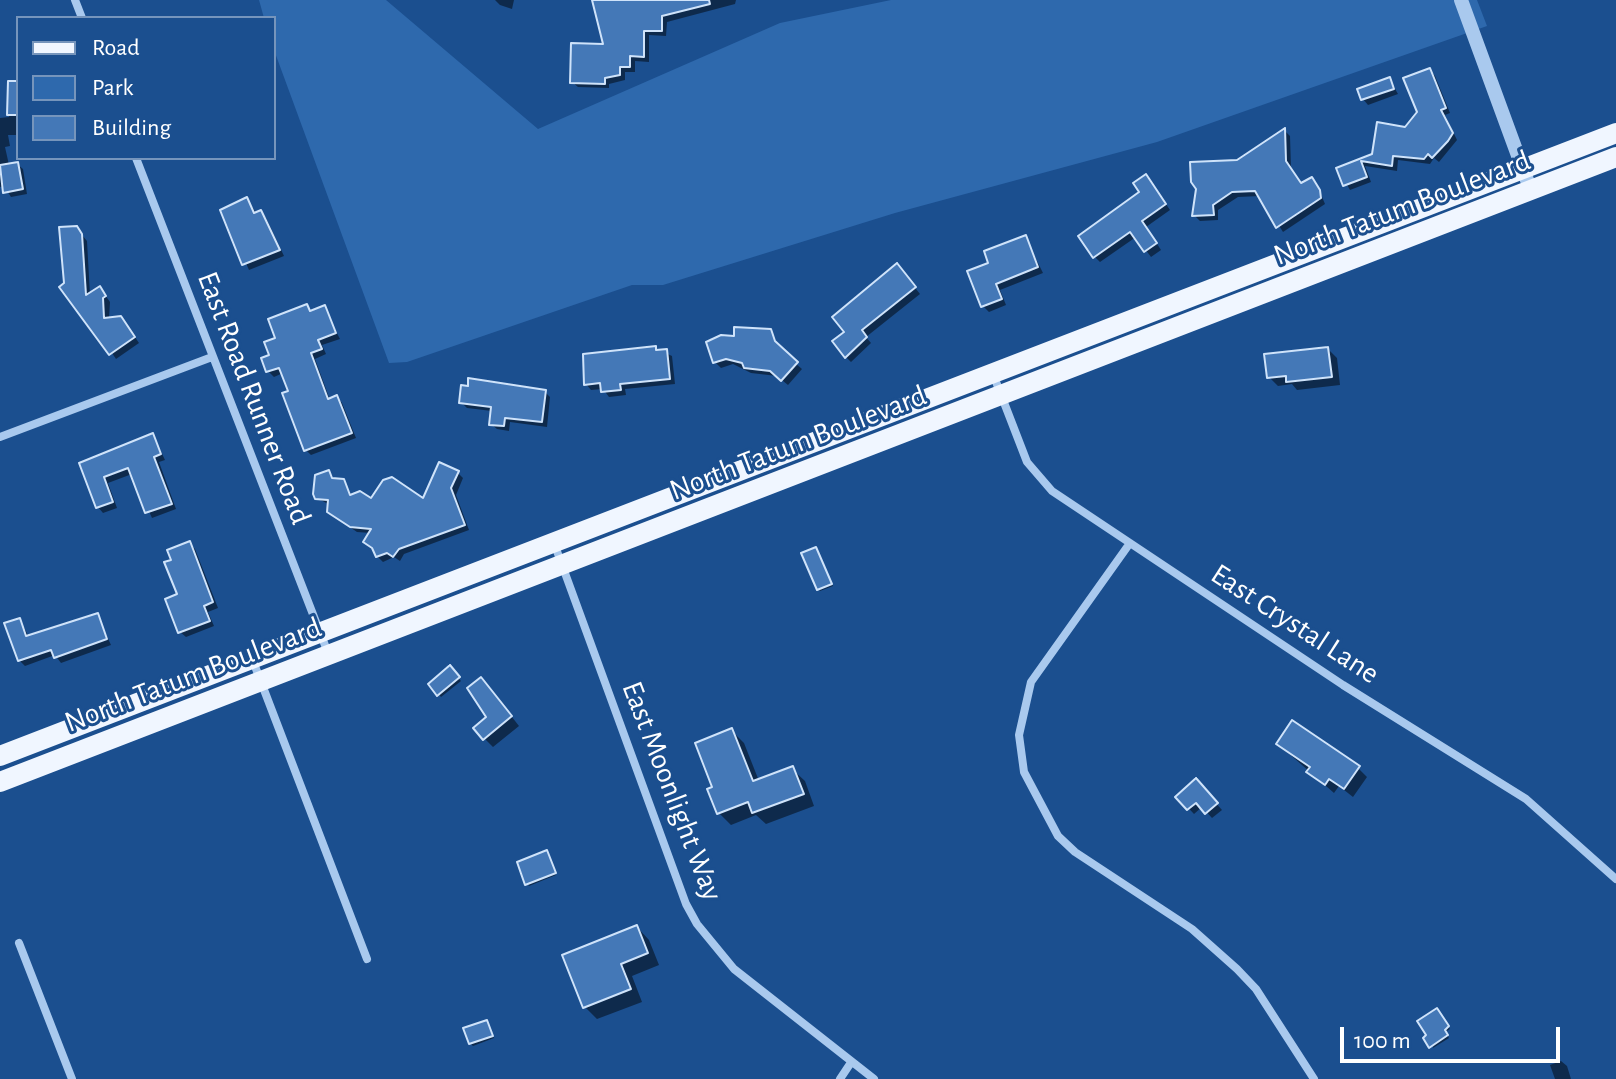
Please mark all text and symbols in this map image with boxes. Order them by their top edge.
legend [16,16,276,160]
text: Road [92,36,140,60]
text: Park [92,76,133,100]
text: Building [92,116,171,140]
street label: North Tatum Boulevard [1268,142,1536,274]
street label: East Road Runner Road [189,267,319,529]
street label: North Tatum Boulevard [664,377,932,509]
street label: East Crystal Lane [1204,556,1386,692]
street label: North Tatum Boulevard [59,609,327,741]
street label: East Moonlight Way [614,676,730,906]
scale bar [1344,1011,1564,1061]
text: 100 m [1354,1029,1411,1053]

